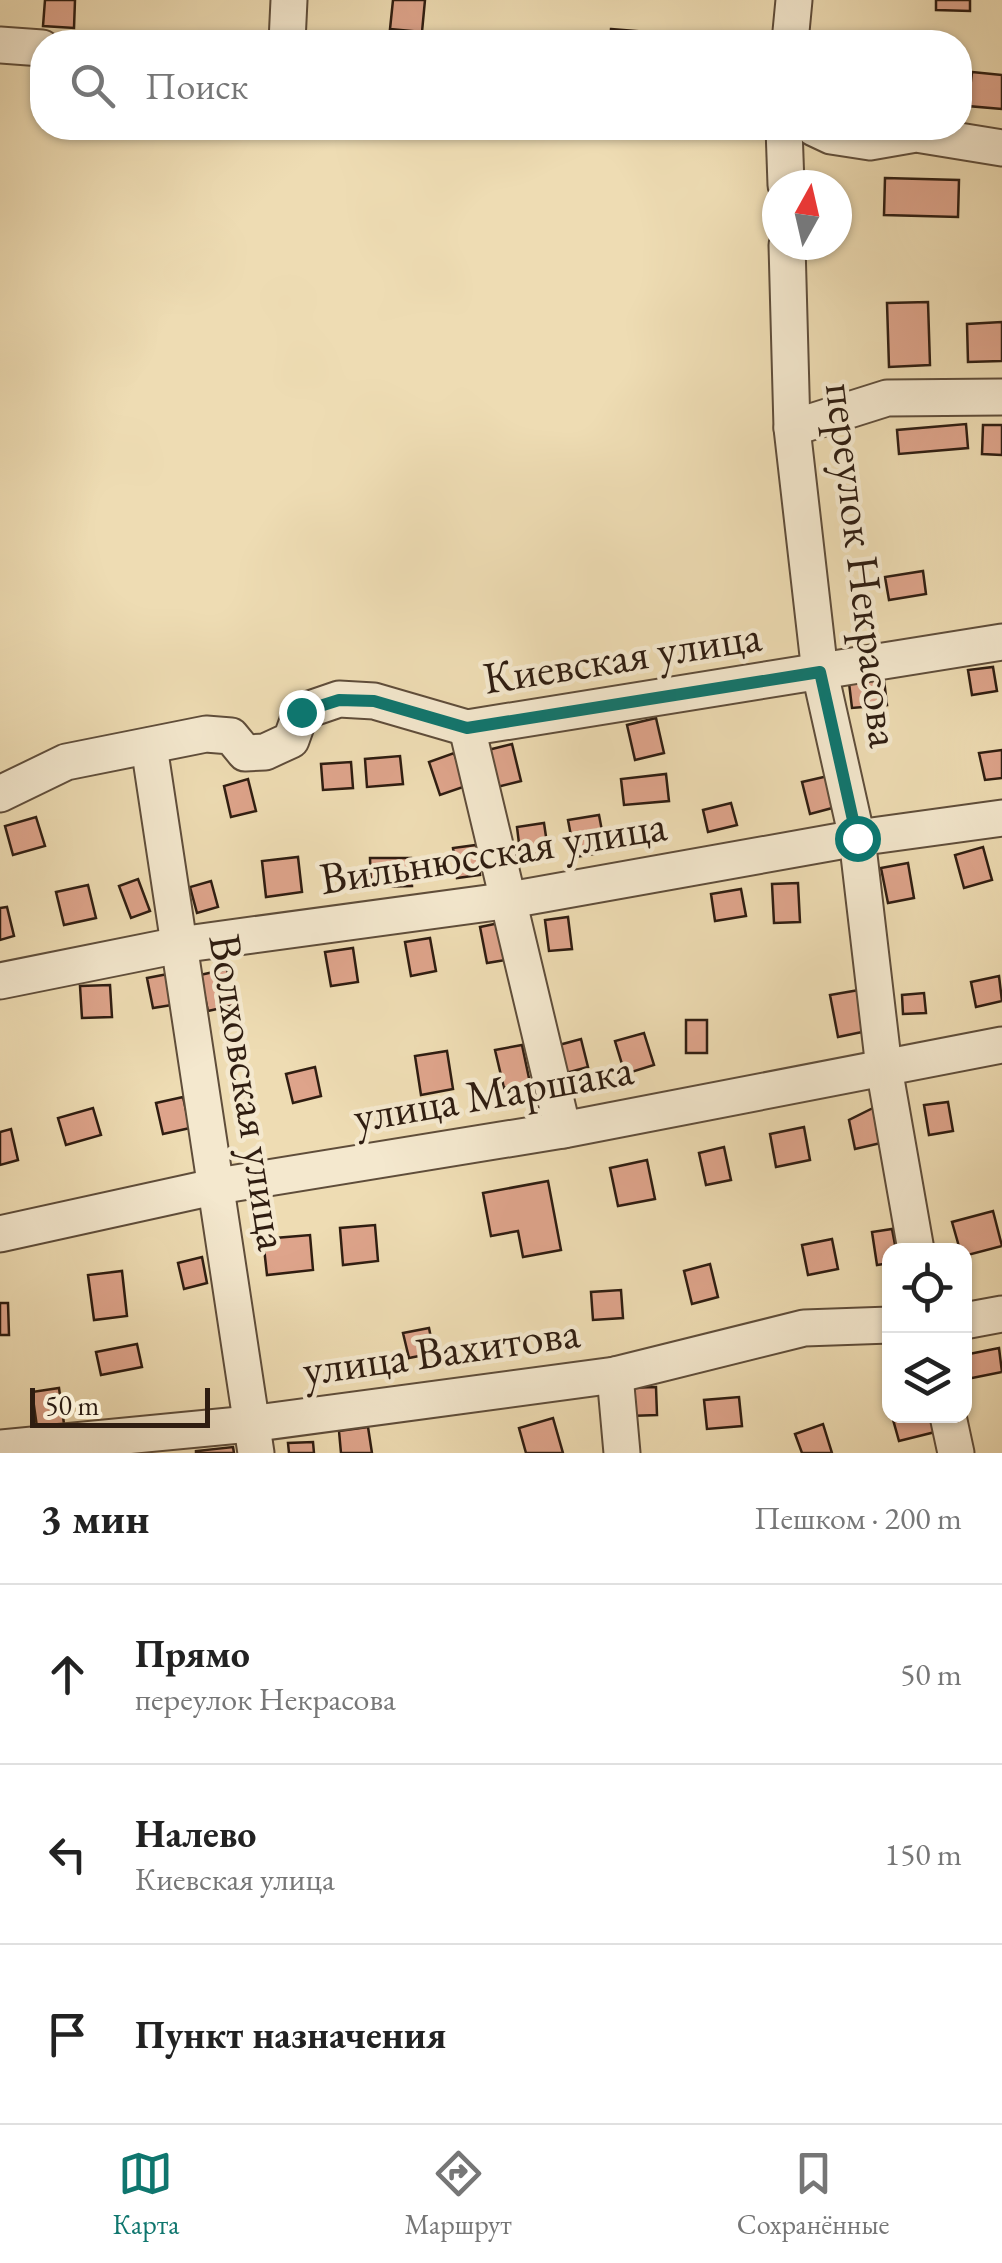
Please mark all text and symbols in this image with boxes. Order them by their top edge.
search box [30,30,972,140]
icon: search [65,58,120,113]
text: Поиск [145,61,248,110]
north arrow [762,170,852,260]
street label: переулок Некрасова [813,379,915,751]
street label: Киевская улица [479,605,765,707]
route end [279,690,325,736]
street label: Вильнюсская улица [315,795,671,907]
route start [835,816,881,862]
street label: Волховская улица [196,930,304,1254]
street label: улица Маршака [349,1039,637,1145]
map controls [882,1243,972,1423]
button: locate [882,1243,972,1333]
street label: улица Вахитова [299,1302,583,1398]
button: layers [882,1333,972,1423]
scale bar [30,1383,210,1428]
text: 50 m [45,1387,99,1423]
text: 3 мин [40,1491,149,1546]
text: Пешком · 200 m [754,1497,962,1539]
text: Прямо [135,1629,250,1678]
icon: ahead [40,1647,95,1702]
text: 50 m [900,1653,962,1695]
text: переулок Некрасова [135,1678,396,1720]
text: Налево [135,1809,256,1858]
icon: left [40,1827,95,1882]
text: 150 m [885,1833,962,1875]
text: Киевская улица [135,1858,335,1900]
icon: arrive [40,2007,95,2062]
text: Пункт назначения [135,2010,446,2059]
tab: Карта [113,2146,179,2242]
tab: Маршрут [404,2146,512,2242]
tab: Сохранённые [737,2146,889,2242]

